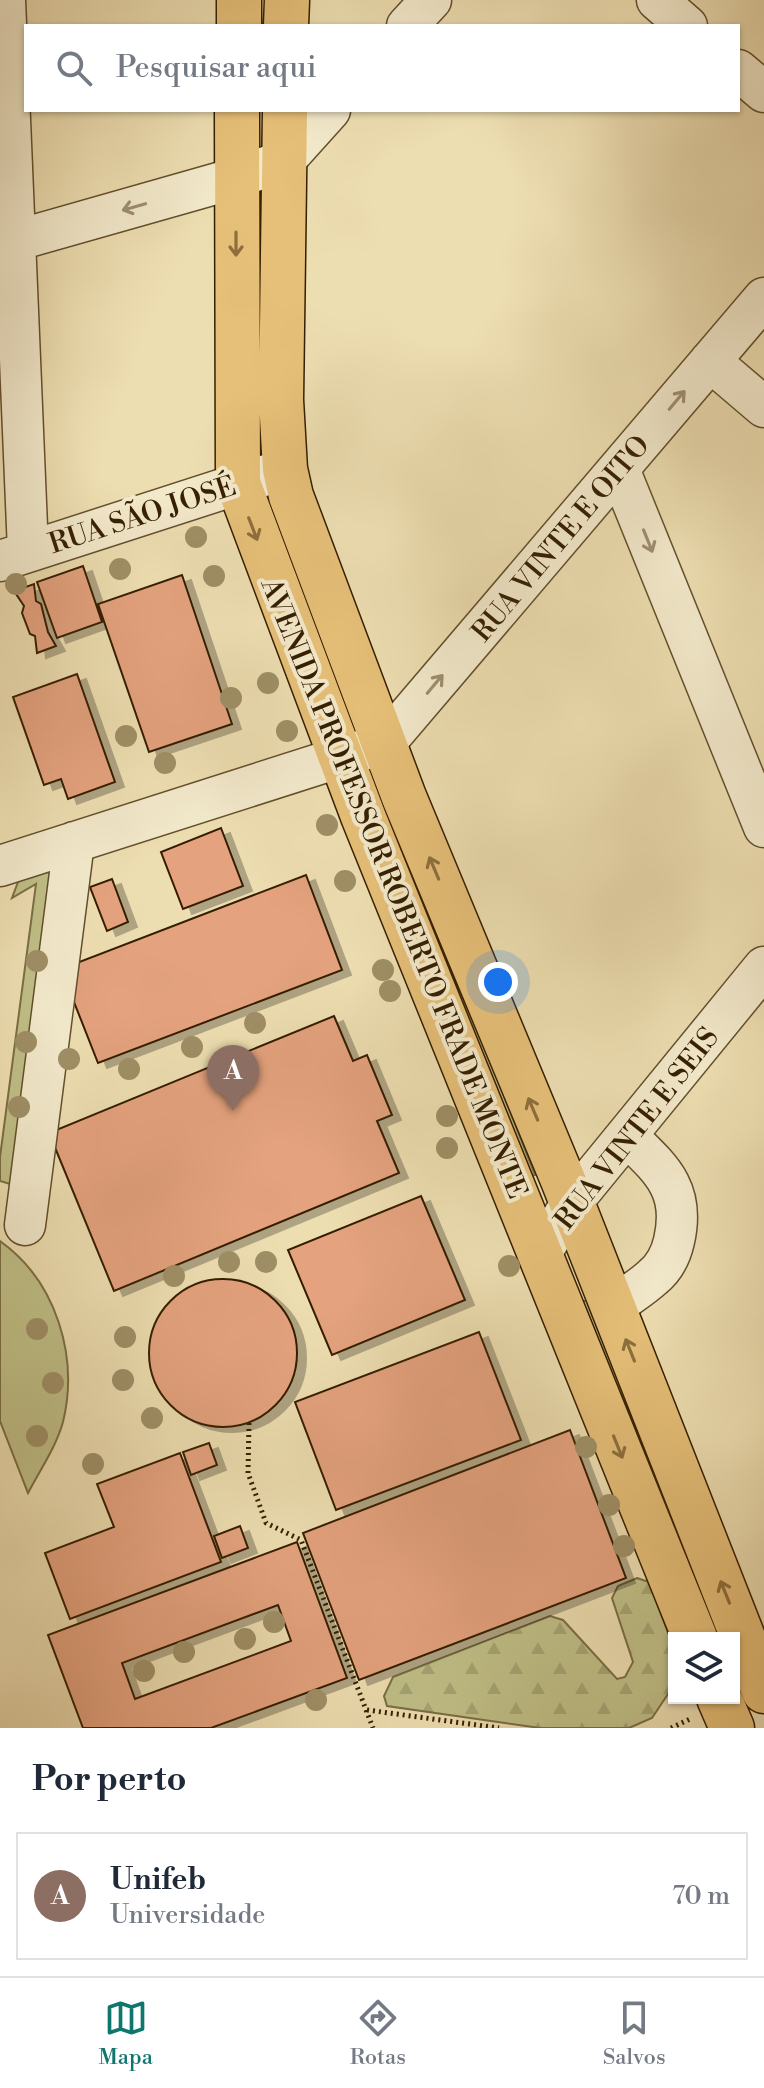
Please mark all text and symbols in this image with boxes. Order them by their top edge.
search box [24,24,740,112]
icon: search [52,46,96,90]
text: Pesquisar aqui [116,49,317,87]
one-way arrow [121,200,147,215]
one-way arrow [228,230,244,257]
one-way arrow [668,391,686,411]
street label: RUA VINTE E OITO [465,429,658,649]
street label: RUA SÃO JOSÉ [44,467,240,562]
one-way arrow [247,516,261,541]
one-way arrow [642,528,656,553]
street label: AVENIDA PROFESSOR ROBERTO FRADE MONTE [252,572,535,1204]
one-way arrow [426,674,444,694]
one-way arrow [425,857,440,881]
your location [478,962,518,1002]
street label: RUA VINTE E SEIS [547,1021,727,1237]
pin: A [207,1045,259,1111]
one-way arrow [525,1097,540,1121]
one-way arrow [622,1338,636,1363]
one-way arrow [612,1434,626,1459]
one-way arrow [717,1580,731,1605]
map controls [668,1632,740,1704]
button: layers [668,1632,740,1704]
text: Por perto [32,1759,187,1801]
text: Unifeb [110,1861,206,1899]
text: A [51,1880,69,1912]
text: 70 m [672,1880,730,1912]
text: Universidade [110,1899,265,1931]
tab: Mapa [98,1996,153,2071]
tab: Rotas [350,1996,406,2071]
tab: Salvos [603,1996,666,2071]

